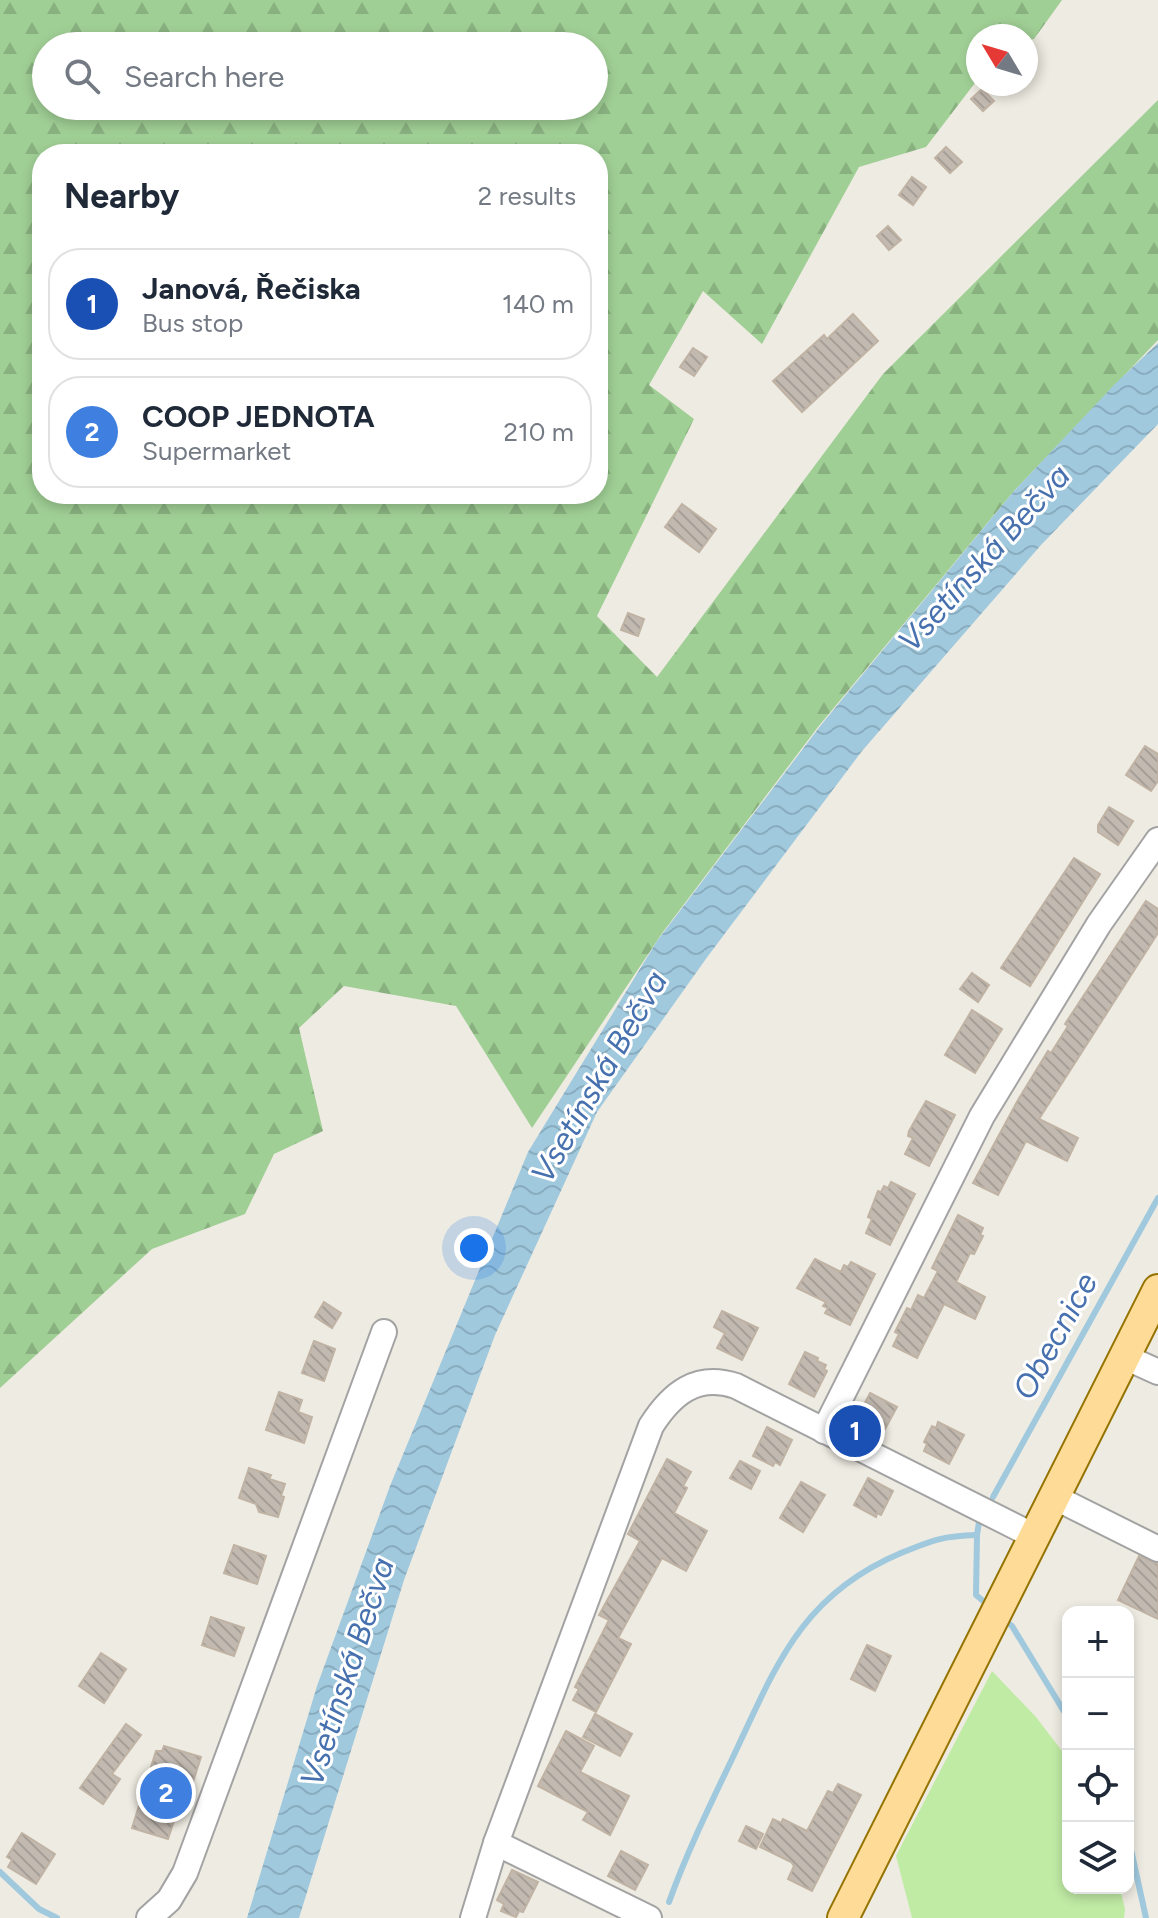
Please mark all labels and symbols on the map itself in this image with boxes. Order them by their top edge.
north arrow [966,24,1038,96]
water label: Vsetínská Bečva [890,457,1078,659]
water label: Vsetínská Bečva [523,964,675,1190]
your location [454,1228,494,1268]
water label: Obecnice [1005,1266,1105,1406]
pin: 1 [829,1401,881,1461]
water label: Vsetínská Bečva [292,1553,402,1791]
pin: 2 [140,1763,192,1823]

